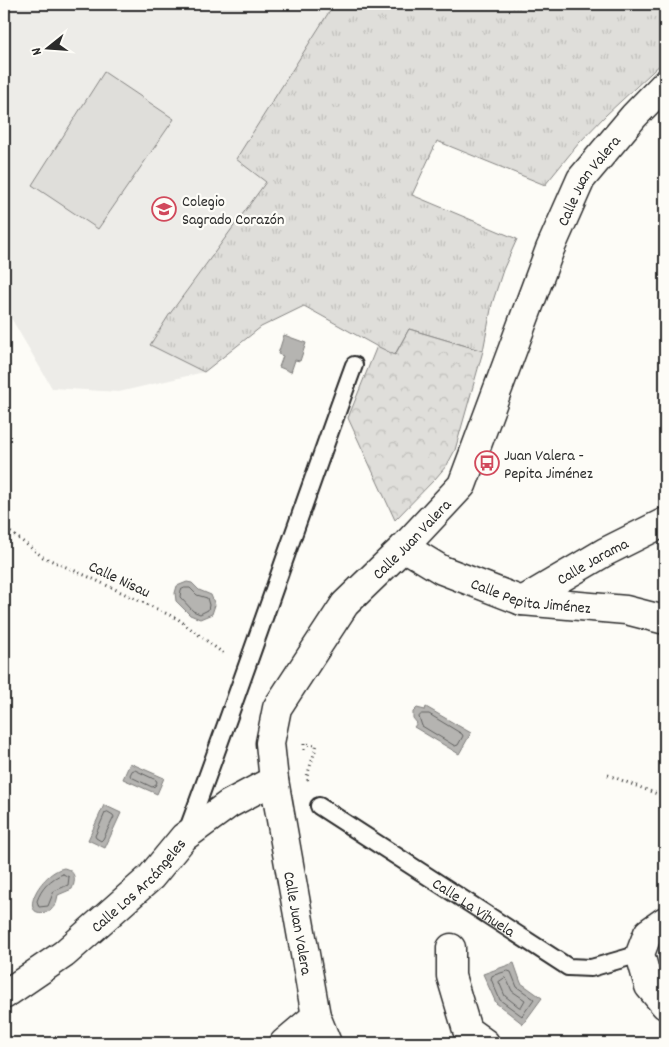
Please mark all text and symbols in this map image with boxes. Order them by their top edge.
north arrow [22,22,72,72]
text: N [27,45,48,57]
street label: Calle Juan Valera [553,131,627,230]
place label: Colegio Sagrado Corazón [182,191,284,232]
school or university icon: Colegio Sagrado Corazón [151,196,177,222]
place label: Juan Valera - Pepita Jiménez [504,445,593,486]
bus stop icon: Juan Valera - Pepita Jiménez [474,450,500,476]
street label: Calle Juan Valera [368,494,458,586]
street label: Calle Jarama [553,533,633,592]
street label: Calle Nisau [84,556,154,605]
street label: Calle Pepita Jiménez [467,573,592,621]
street label: Calle Los Arcángeles [87,834,193,939]
street label: Calle Juan Valera [276,870,317,977]
street label: Calle La Vihuela [427,873,519,944]

